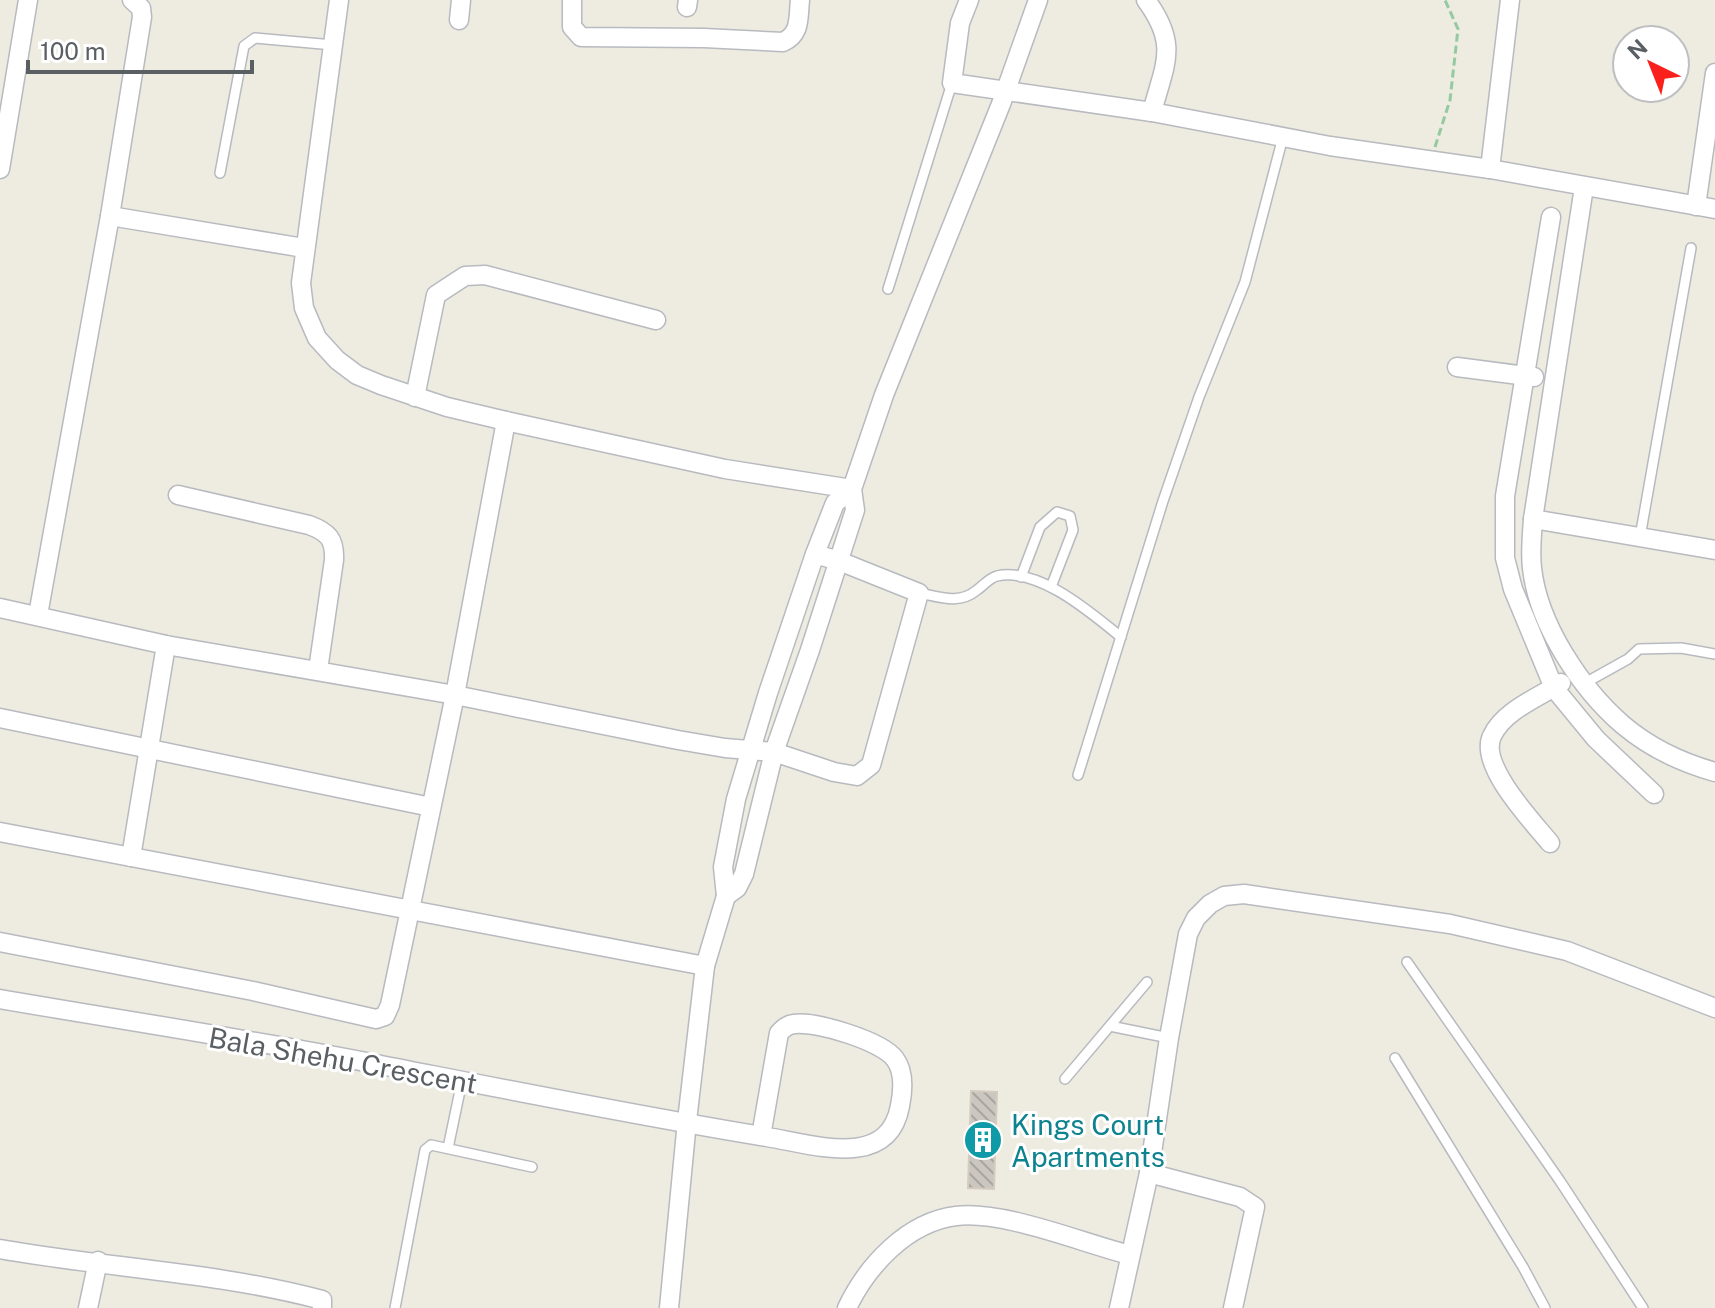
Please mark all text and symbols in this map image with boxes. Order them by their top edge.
scale bar [28,24,252,74]
north arrow [1611,24,1691,104]
text: N [1622,34,1653,65]
text: 100 m [40,37,106,65]
street label: Bala Shehu Crescent [206,1020,480,1100]
place label: Kings Court Apartments [1011,1108,1165,1173]
building icon: Kings Court Apartments [962,1119,1004,1161]

